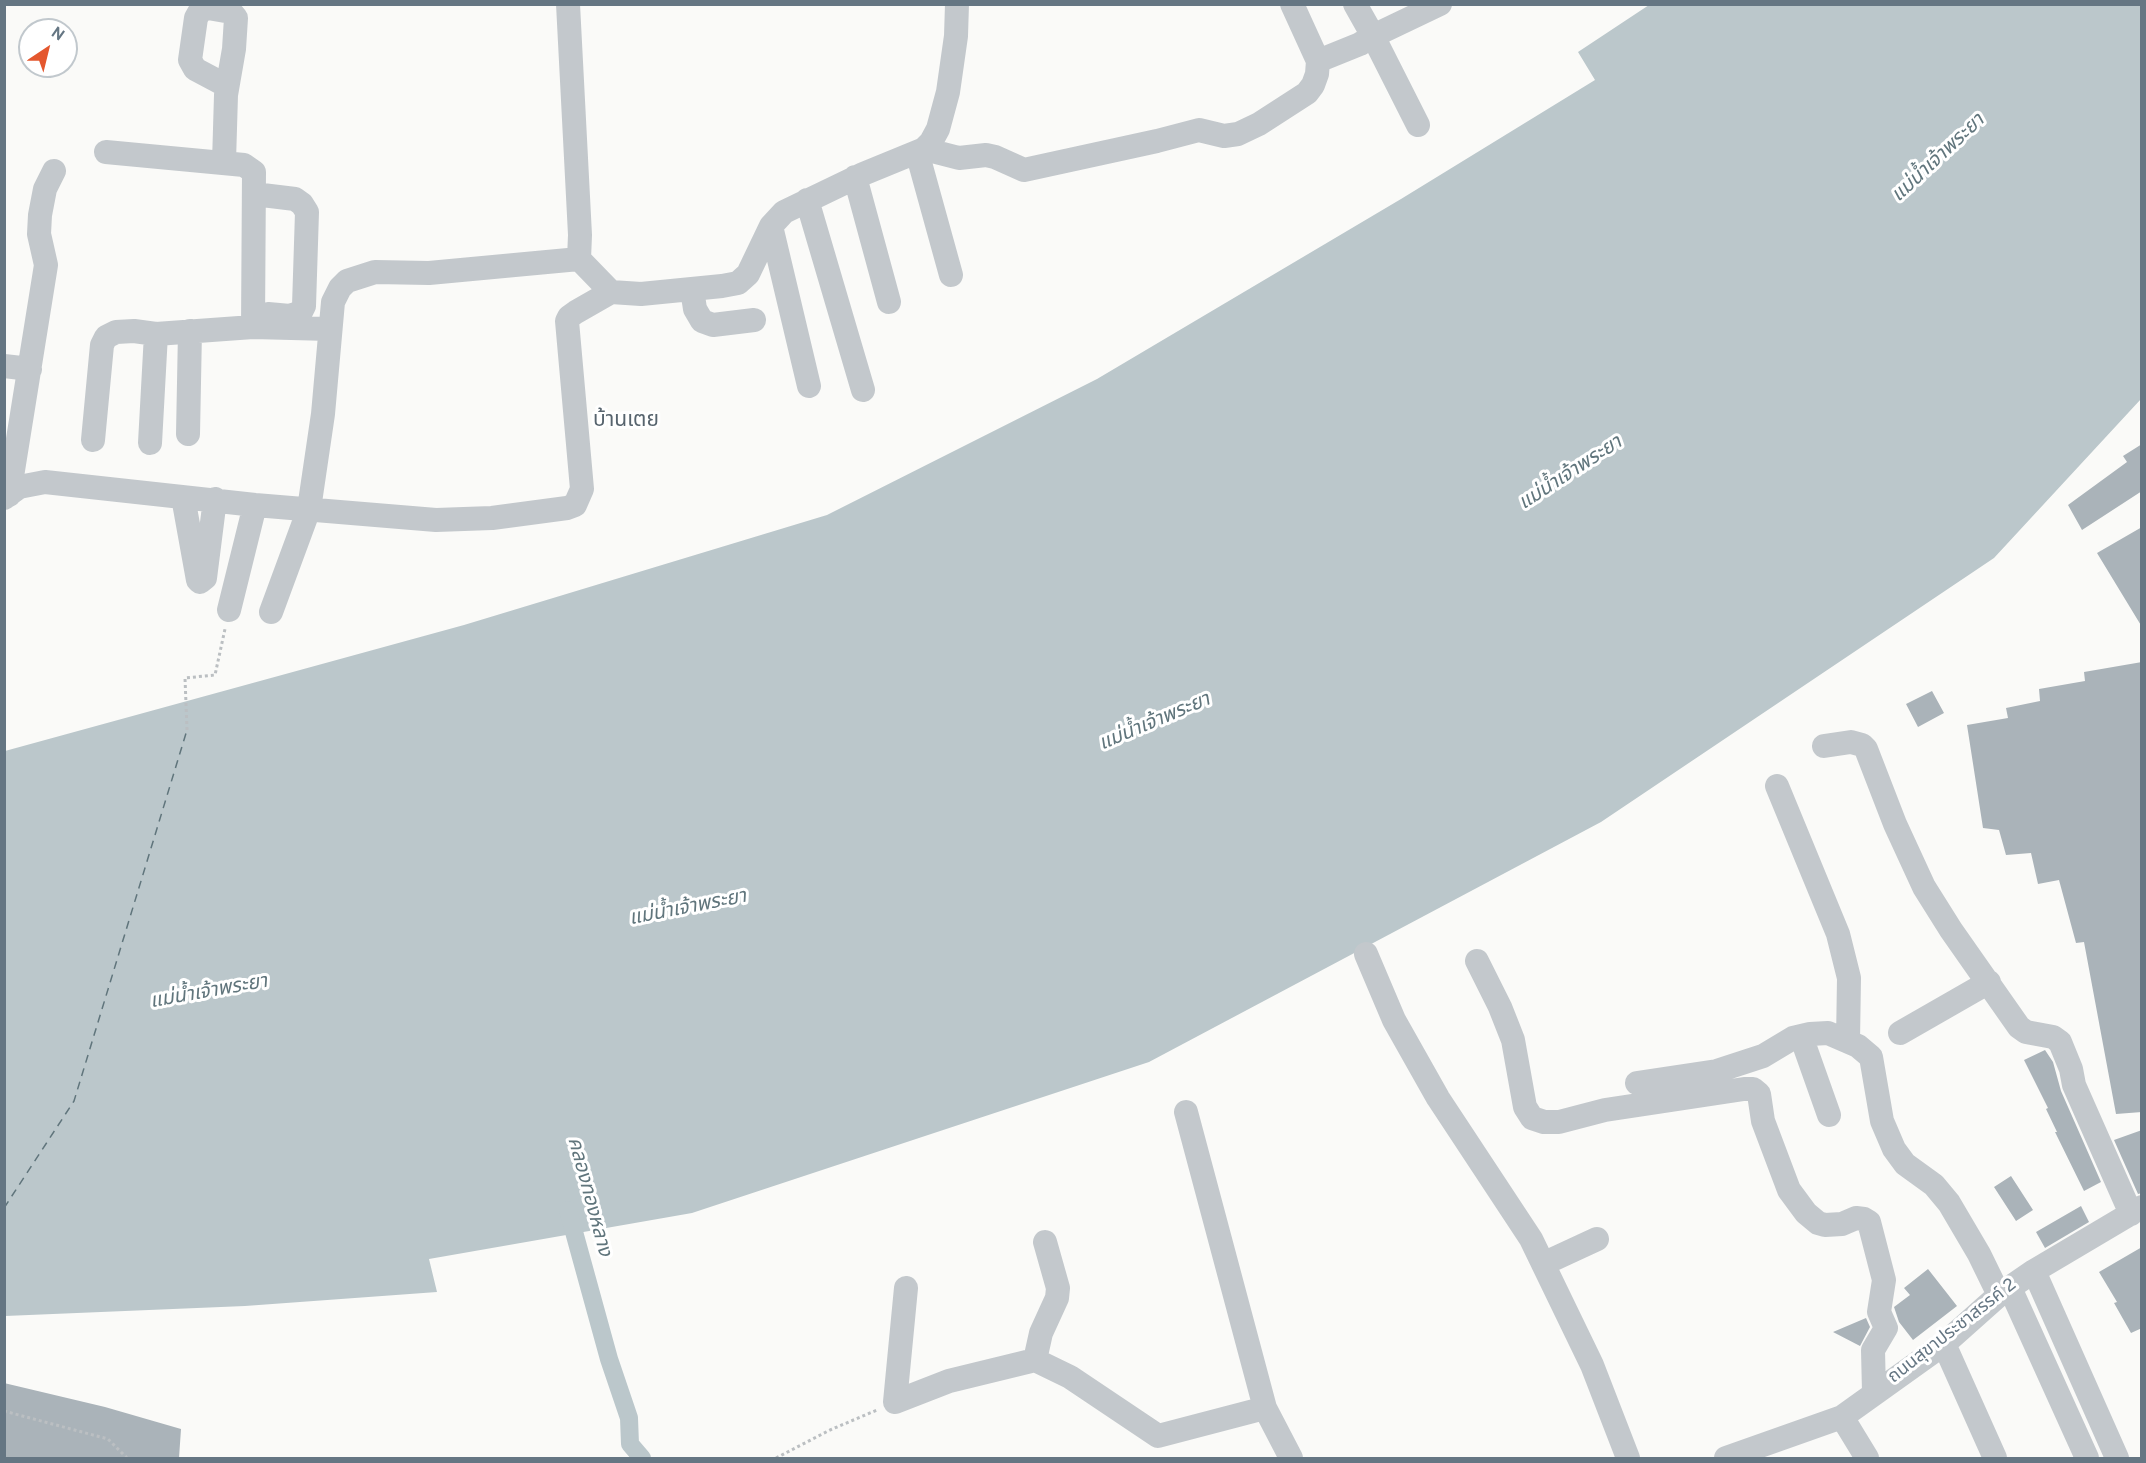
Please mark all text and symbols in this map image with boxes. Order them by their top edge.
north arrow [18,18,78,78]
text: N [47,23,68,46]
water label: แม่น้ำเจ้าพระยา [1887,110,1991,208]
district label: บ้านเตย [593,409,659,435]
water label: แม่น้ำเจ้าพระยา [1515,432,1627,516]
water label: แม่น้ำเจ้าพระยา [1096,689,1214,757]
water label: แม่น้ำเจ้าพระยา [628,886,748,932]
water label: แม่น้ำเจ้าพระยา [149,971,269,1015]
water label: คลองทองหลาง [561,1135,615,1259]
street label: ถนนสุขาประชาสรรค์ 2 [1884,1275,2022,1389]

